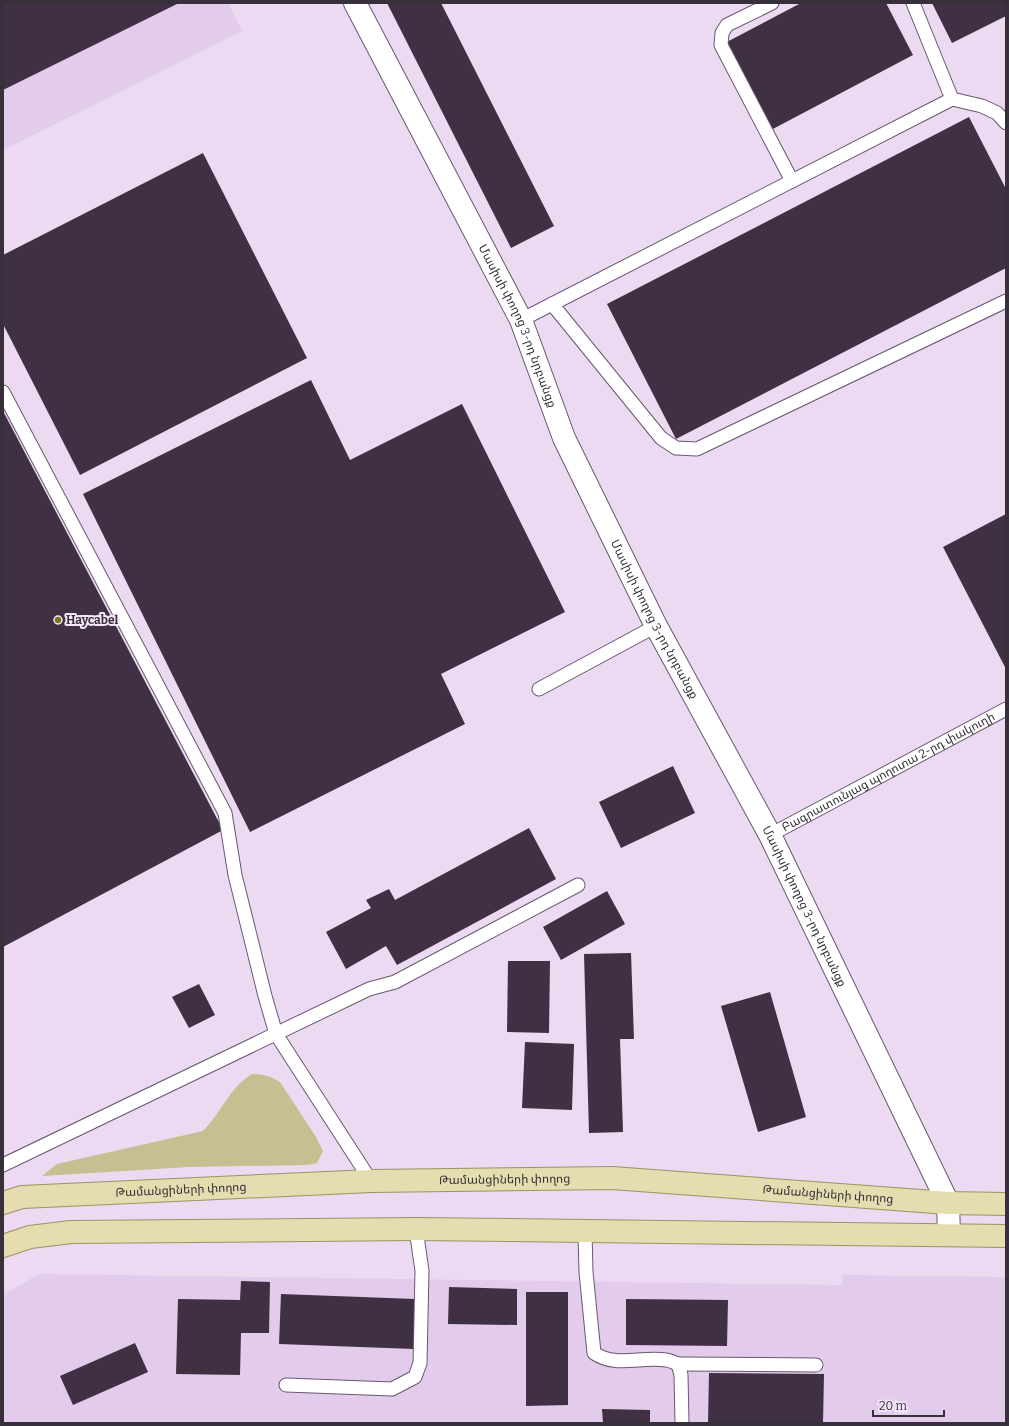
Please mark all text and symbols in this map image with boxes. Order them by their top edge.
street label: Մասիսի փողոց 3-րդ նրբանցք [476,242,559,410]
street label: Մասիսի փողոց 3-րդ նրբանցք [608,537,701,701]
place label: Haycabel [66,613,118,627]
marker: Haycabel [53,615,63,625]
street label: Բագրատունյաց պողոտա 2-րդ փակուղի [779,709,997,834]
street label: Մասիսի փողոց 3-րդ նրբանցք [759,823,849,989]
street label: Թամանցիների փողոց [439,1172,570,1187]
street label: Թամանցիների փողոց [115,1180,247,1200]
street label: Թամանցիների փողոց [762,1182,894,1206]
scale bar [873,1392,944,1418]
text: 20 m [879,1399,908,1413]

